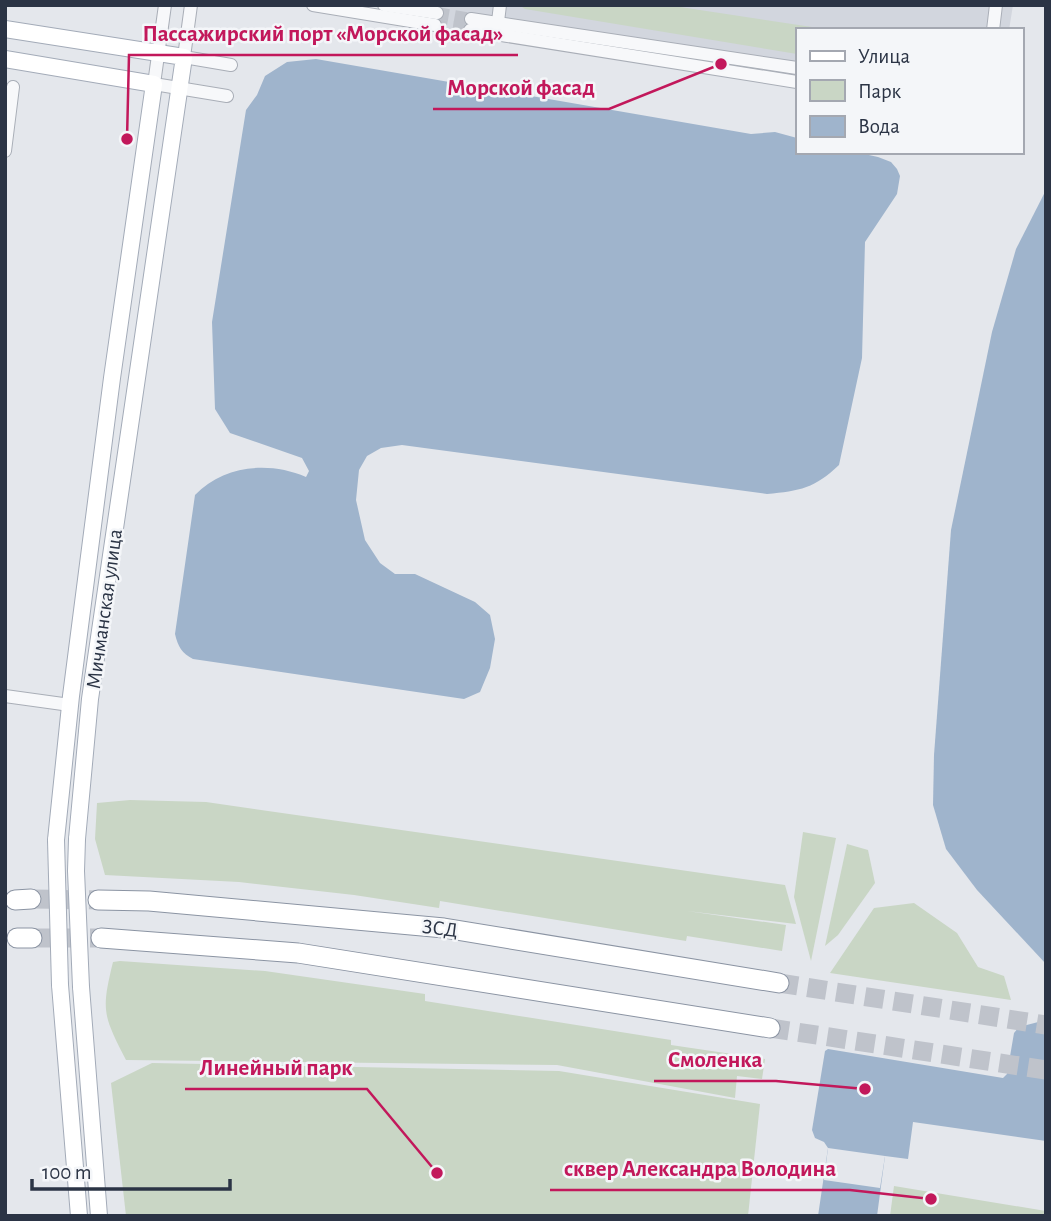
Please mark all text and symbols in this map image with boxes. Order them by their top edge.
callout: Пассажирский порт «Морской фасад» [129,11,518,55]
text: Пассажирский порт «Морской фасад» [143,23,503,46]
legend [796,28,1023,154]
text: Улица [858,46,911,67]
callout: Морской фасад [433,65,609,109]
text: Морской фасад [447,77,595,100]
text: Парк [858,81,902,102]
text: Вода [858,116,900,137]
street label: Мичманская улица [83,527,126,690]
street label: ЗСД [421,916,459,941]
callout: Смоленка [654,1037,776,1081]
callout: Линейный парк [185,1045,367,1089]
text: Смоленка [668,1049,762,1072]
text: Линейный парк [199,1057,353,1080]
callout: сквер Александра Володина [550,1146,850,1190]
scale bar [32,1148,229,1192]
text: сквер Александра Володина [564,1158,836,1181]
text: 100 m [42,1162,92,1183]

